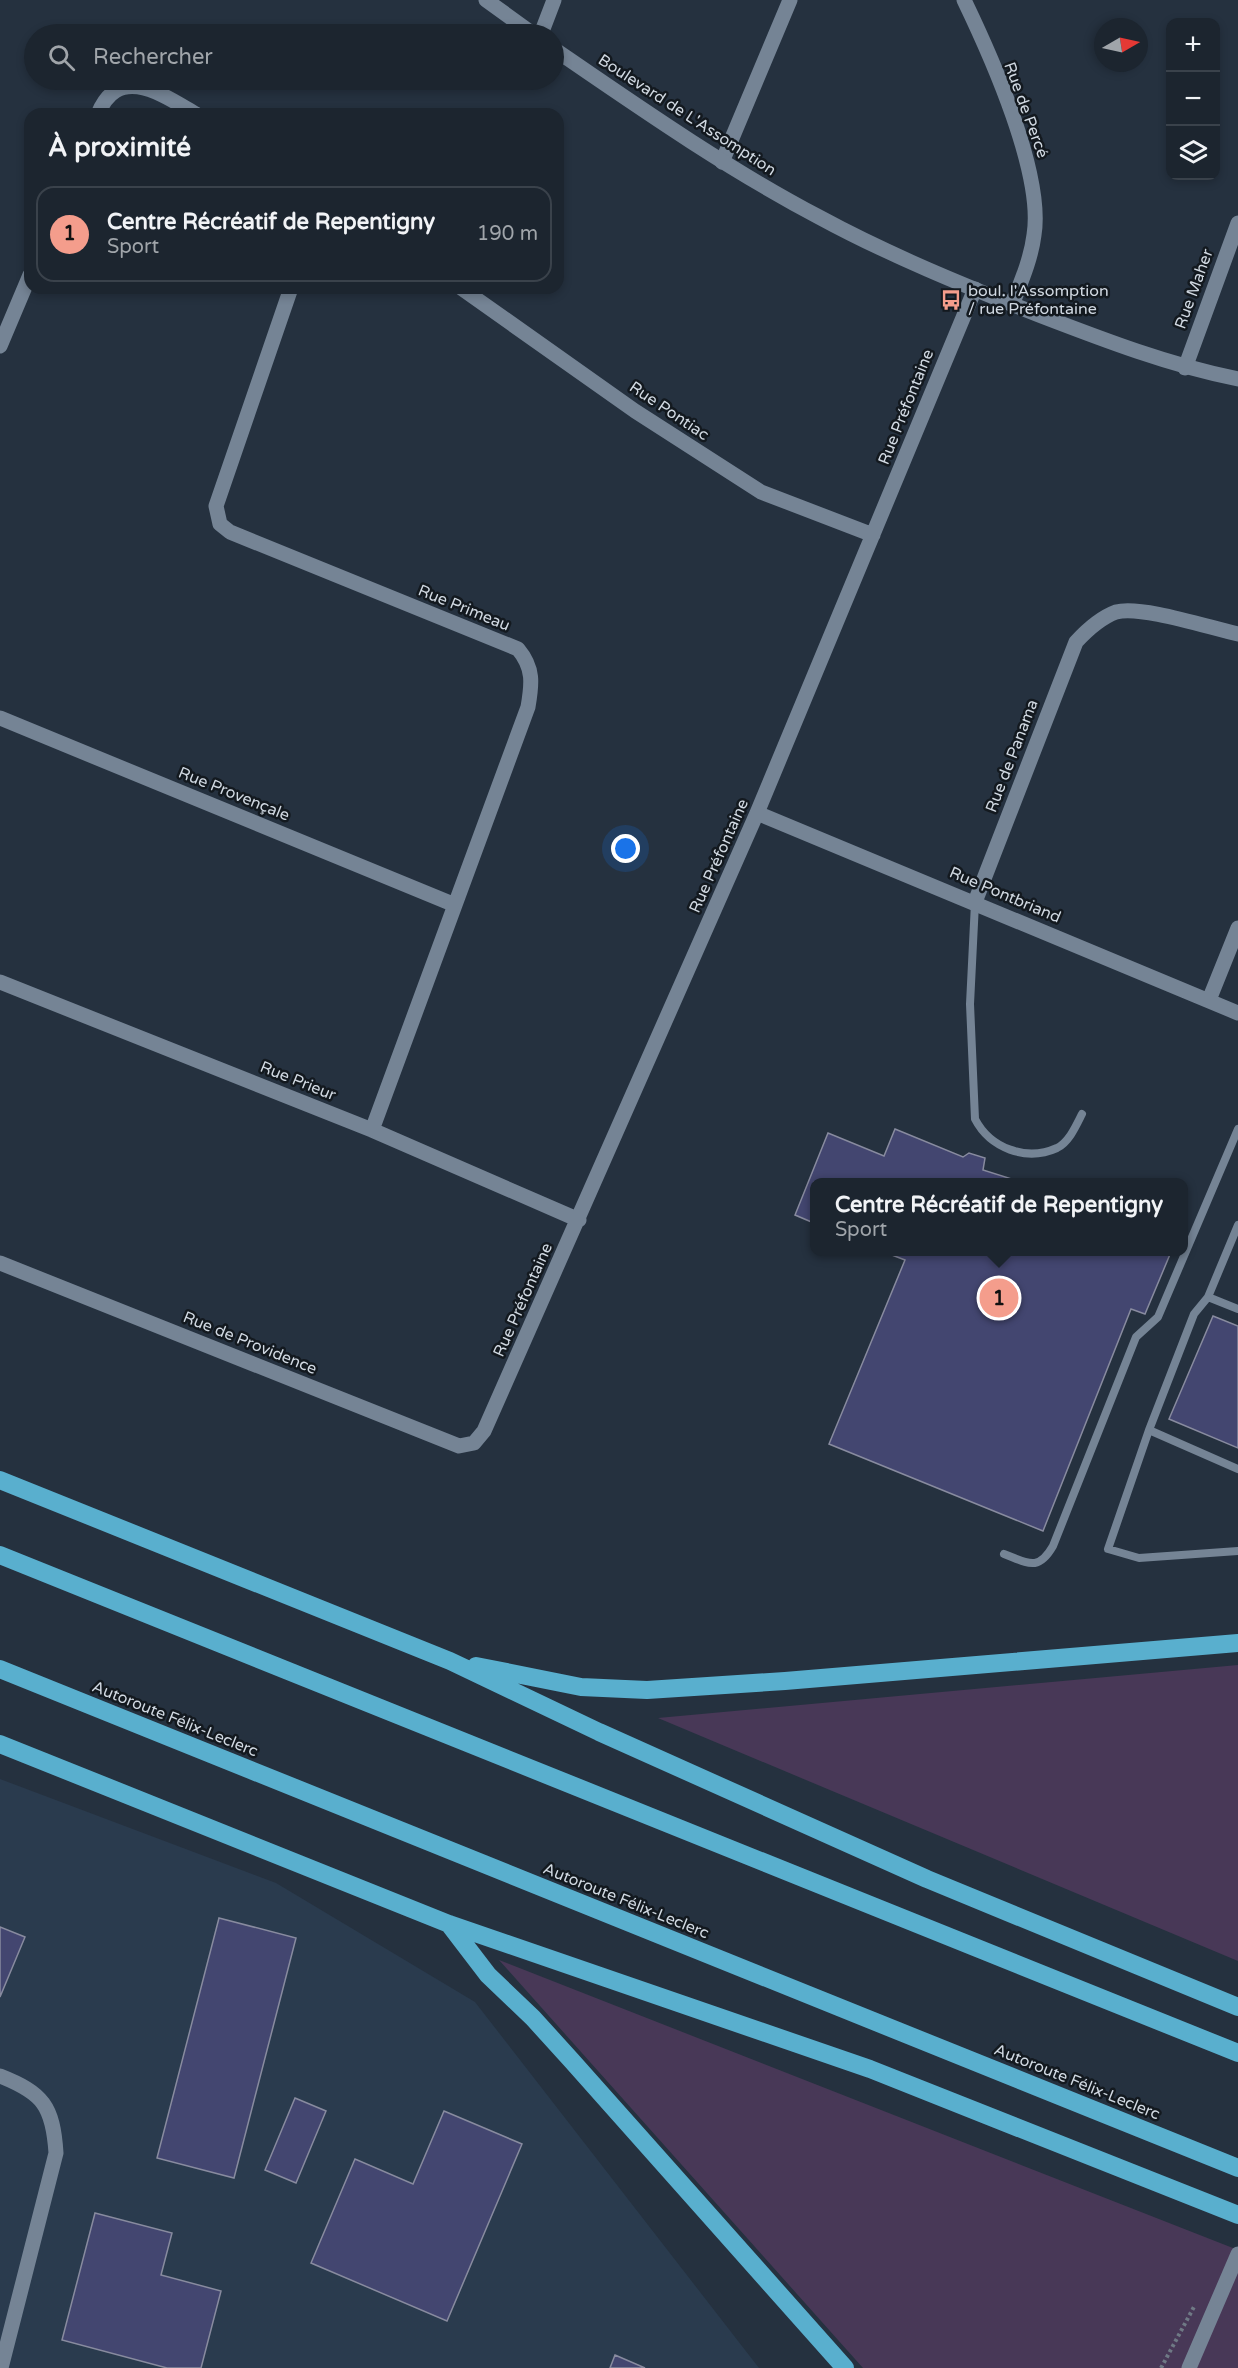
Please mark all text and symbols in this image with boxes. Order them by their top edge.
north arrow [1094,18,1148,72]
map controls [1166,18,1220,180]
button: + [1166,18,1220,72]
search box [24,24,564,90]
icon: search [45,41,78,74]
text: Rechercher [93,44,213,70]
street label: Boulevard de L'Assomption [594,50,780,180]
street label: Rue de Percé [999,59,1053,161]
button: − [1166,72,1220,126]
button: layers [1166,126,1220,180]
text: À proximité [48,132,191,163]
text: Centre Récréatif de Repentigny [107,209,435,235]
text: 1 [63,222,76,246]
text: 190 m [477,222,538,246]
text: Sport [107,235,159,259]
street label: Rue Maher [1170,245,1218,332]
place label: boul. l'Assomption / rue Préfontaine [968,281,1109,319]
bus stop icon: boul. l'Assomption / rue Préfontaine [939,288,963,312]
street label: Rue Préfontaine [874,346,938,468]
street label: Rue Pontiac [625,377,713,445]
street label: Rue Primeau [415,580,513,636]
street label: Rue de Panama [981,697,1043,815]
street label: Rue Provençale [175,763,293,825]
street label: Rue Préfontaine [685,796,753,916]
your location [611,834,640,863]
street label: Rue Pontbriand [946,862,1064,928]
street label: Rue Prieur [257,1057,340,1106]
popup [810,1178,1188,1256]
text: Centre Récréatif de Repentigny [835,1192,1163,1218]
text: Sport [835,1218,887,1242]
street label: Rue Préfontaine [489,1240,557,1360]
pin: 1 [980,1276,1018,1320]
street label: Rue de Providence [180,1307,320,1379]
street label: Autoroute Félix-Leclerc [89,1677,261,1761]
street label: Autoroute Félix-Leclerc [540,1859,712,1943]
street label: Autoroute Félix-Leclerc [991,2040,1163,2124]

